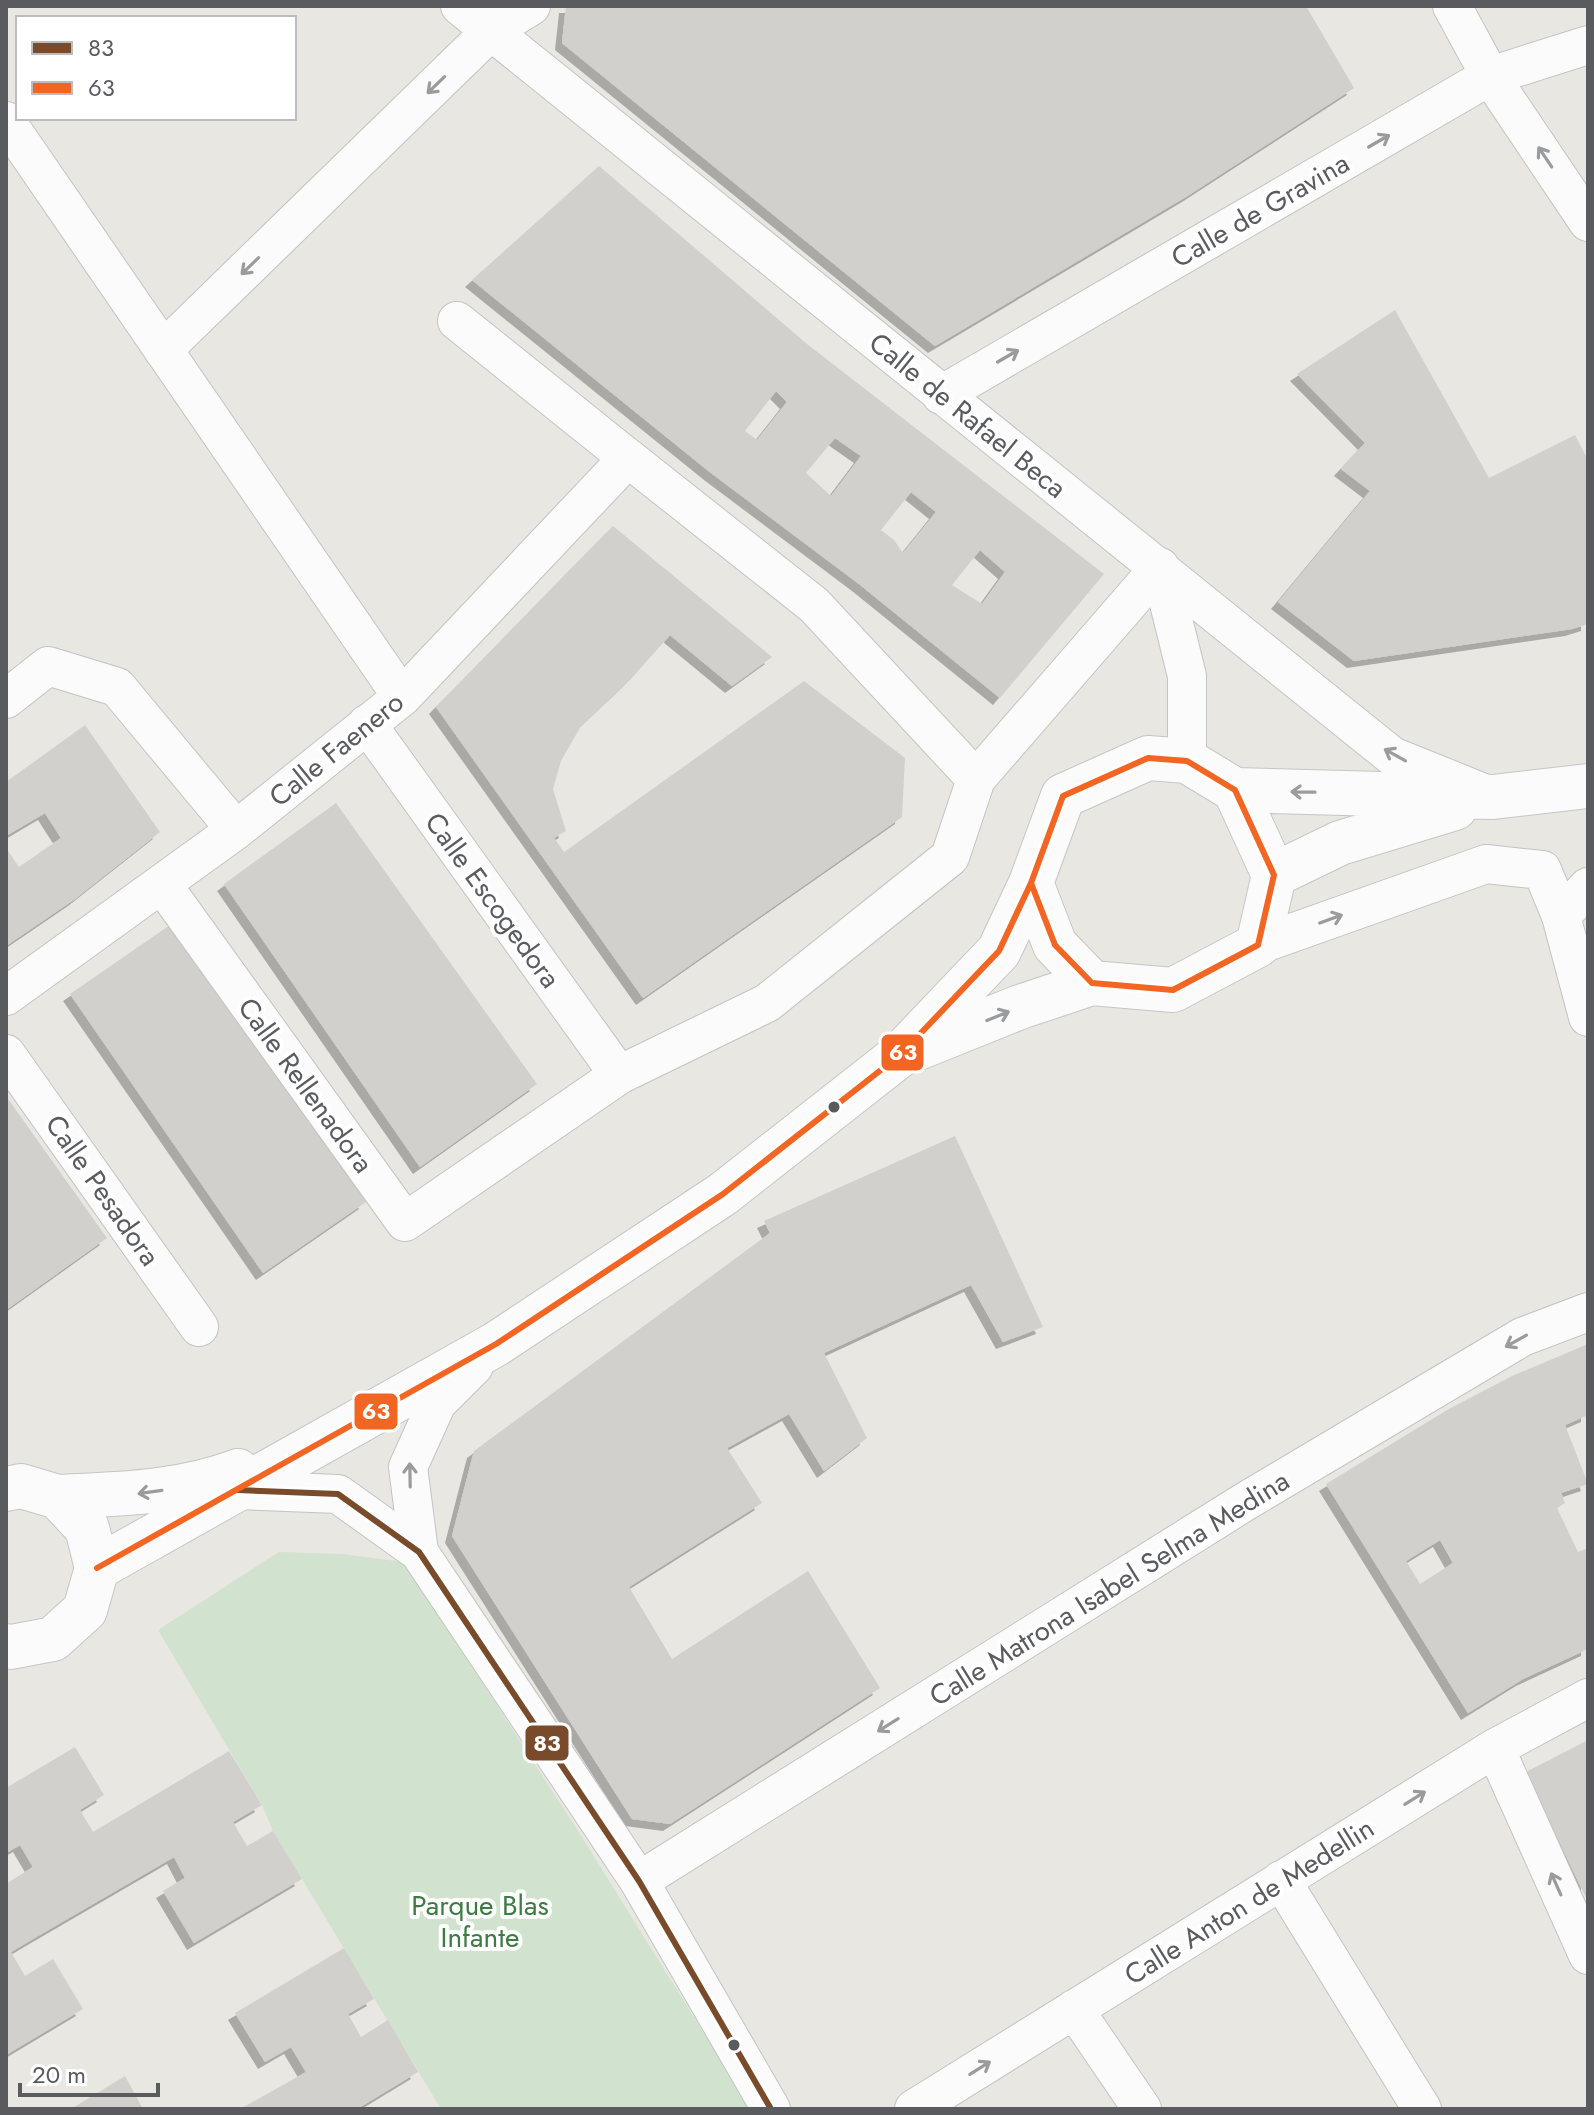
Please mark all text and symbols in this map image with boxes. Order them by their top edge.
legend [16,16,296,120]
text: 83 [88,30,114,65]
text: 63 [88,70,115,105]
one-way arrow [427,75,446,94]
one-way arrow [1366,133,1390,148]
street label: Calle de Gravina [1164,143,1357,278]
one-way arrow [1536,147,1553,169]
one-way arrow [241,256,260,275]
street label: Calle de Rafael Beca [860,323,1075,508]
one-way arrow [996,348,1019,364]
street label: Calle Faenero [260,682,413,817]
one-way arrow [1384,747,1407,763]
one-way arrow [1290,784,1317,800]
street label: Calle Escogedora [415,804,570,997]
one-way arrow [1319,911,1343,925]
street label: Calle Rellenadora [228,989,383,1182]
one-way arrow [985,1008,1010,1022]
line badge: 63 [880,1033,925,1072]
text: 63 [889,1036,917,1068]
unlabelled marker [826,1099,842,1115]
street label: Calle Pesadora [35,1106,170,1274]
one-way arrow [1504,1334,1528,1350]
line badge: 63 [353,1392,399,1431]
text: 63 [362,1395,390,1427]
street label: Calle Matrona Isabel Selma Medina [921,1460,1297,1716]
one-way arrow [402,1462,418,1489]
one-way arrow [137,1485,163,1500]
one-way arrow [877,1718,900,1734]
line badge: 83 [524,1724,570,1762]
text: 83 [533,1727,561,1759]
one-way arrow [1403,1789,1426,1805]
street label: Calle Anton de Medellin [1116,1808,1382,1995]
one-way arrow [1548,1872,1563,1896]
park label: Parque Blas Infante [411,1885,549,1958]
unlabelled marker [726,2037,742,2053]
scale bar [20,2047,158,2097]
text: 20 m [32,2057,86,2092]
one-way arrow [968,2059,991,2075]

